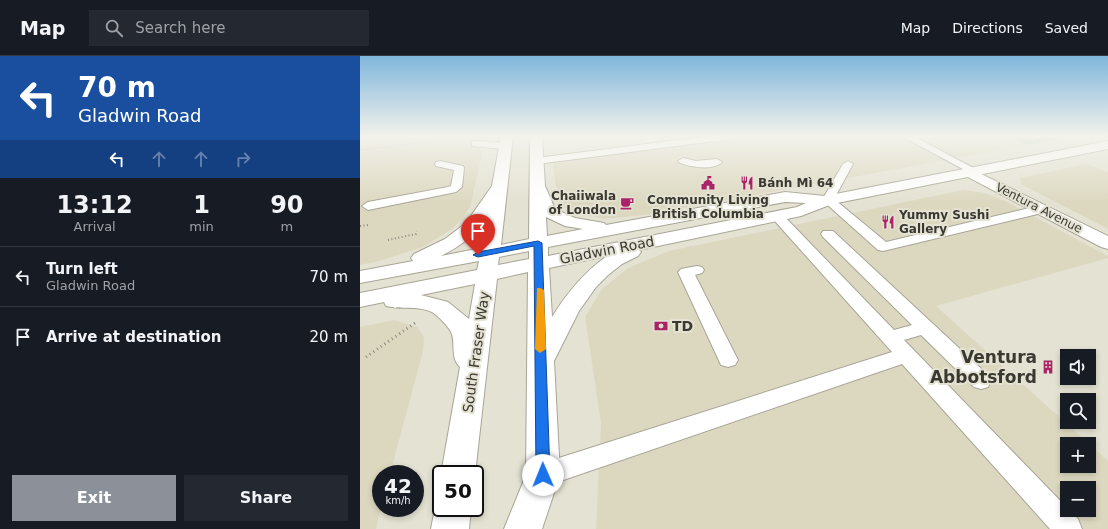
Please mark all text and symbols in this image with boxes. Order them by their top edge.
search box [89,10,369,46]
text: Map [20,17,65,39]
icon: search [103,17,125,39]
text: Search here [135,19,225,37]
text: Map [901,20,930,36]
text: Directions [952,20,1023,36]
text: Saved [1045,20,1088,36]
text: 70 m [78,71,156,104]
icon: left [12,72,64,124]
text: Gladwin Road [78,105,201,126]
icon: left [106,148,128,170]
icon: ahead [148,148,170,170]
icon: ahead [190,148,212,170]
icon: right [232,148,254,170]
public building icon: Community Living British Columbia [700,175,716,191]
restaurant icon: Bánh Mì 64 [739,175,755,191]
place label: Bánh Mì 64 [758,176,833,190]
street label: Ventura Avenue [993,180,1085,236]
place label: Chaiiwala of London [549,189,616,217]
text: 13:12 [56,191,133,219]
text: 1 [193,191,210,219]
text: 90 [270,191,304,219]
place label: Community Living British Columbia [647,193,769,221]
cafe icon: Chaiiwala of London [619,195,635,211]
place label: Yummy Sushi Gallery [898,208,989,236]
pin [461,214,495,255]
restaurant icon: Yummy Sushi Gallery [880,214,896,230]
text: Arrival [73,219,116,234]
text: min [189,219,214,234]
text: m [281,219,293,234]
icon: arrive [467,220,489,242]
street label: Gladwin Road [558,233,656,267]
text: Turn left [46,260,118,278]
icon: left [12,266,34,288]
text: 70 m [310,268,348,286]
text: Gladwin Road [46,278,135,293]
street label: South Fraser Way [460,290,492,414]
bank icon: TD [653,318,669,334]
place label: TD [672,318,693,334]
icon: arrive [12,326,34,348]
text: Arrive at destination [46,328,221,346]
text: 20 m [310,328,348,346]
place label: Ventura Abbotsford [930,347,1037,387]
map controls [1060,349,1096,517]
button: sound [1060,349,1096,385]
building icon: Ventura Abbotsford [1040,359,1056,375]
button: search [1060,393,1096,429]
button: + [1060,437,1096,473]
position arrow [522,454,564,496]
speed limit sign: 50 [432,465,484,517]
text: 42 [384,474,412,498]
button: Exit [12,475,176,521]
button: Share [184,475,348,521]
button: − [1060,481,1096,517]
text: km/h [385,495,411,506]

